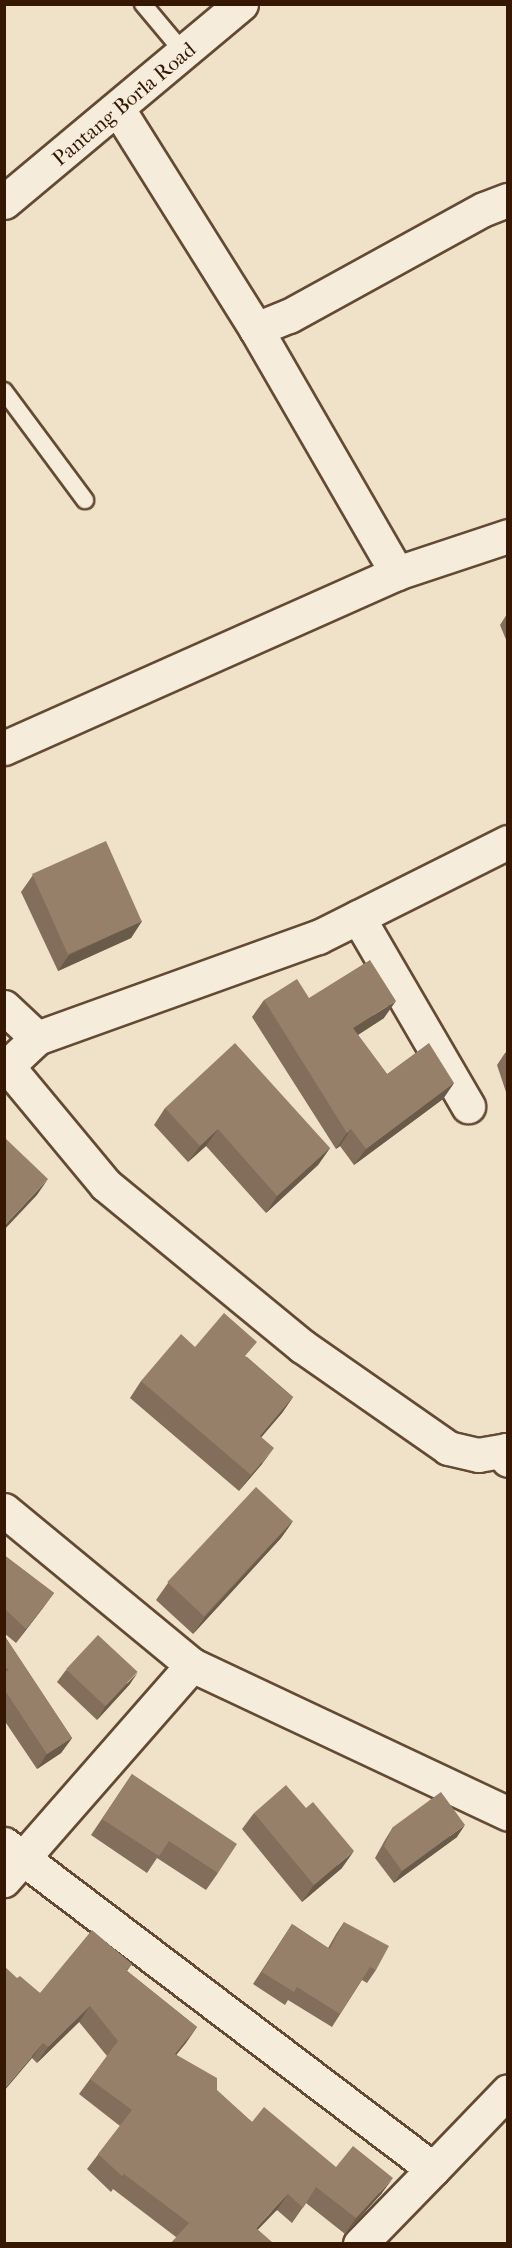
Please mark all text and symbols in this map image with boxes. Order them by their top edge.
street label: Pantang Borla Road [47,37,201,171]

